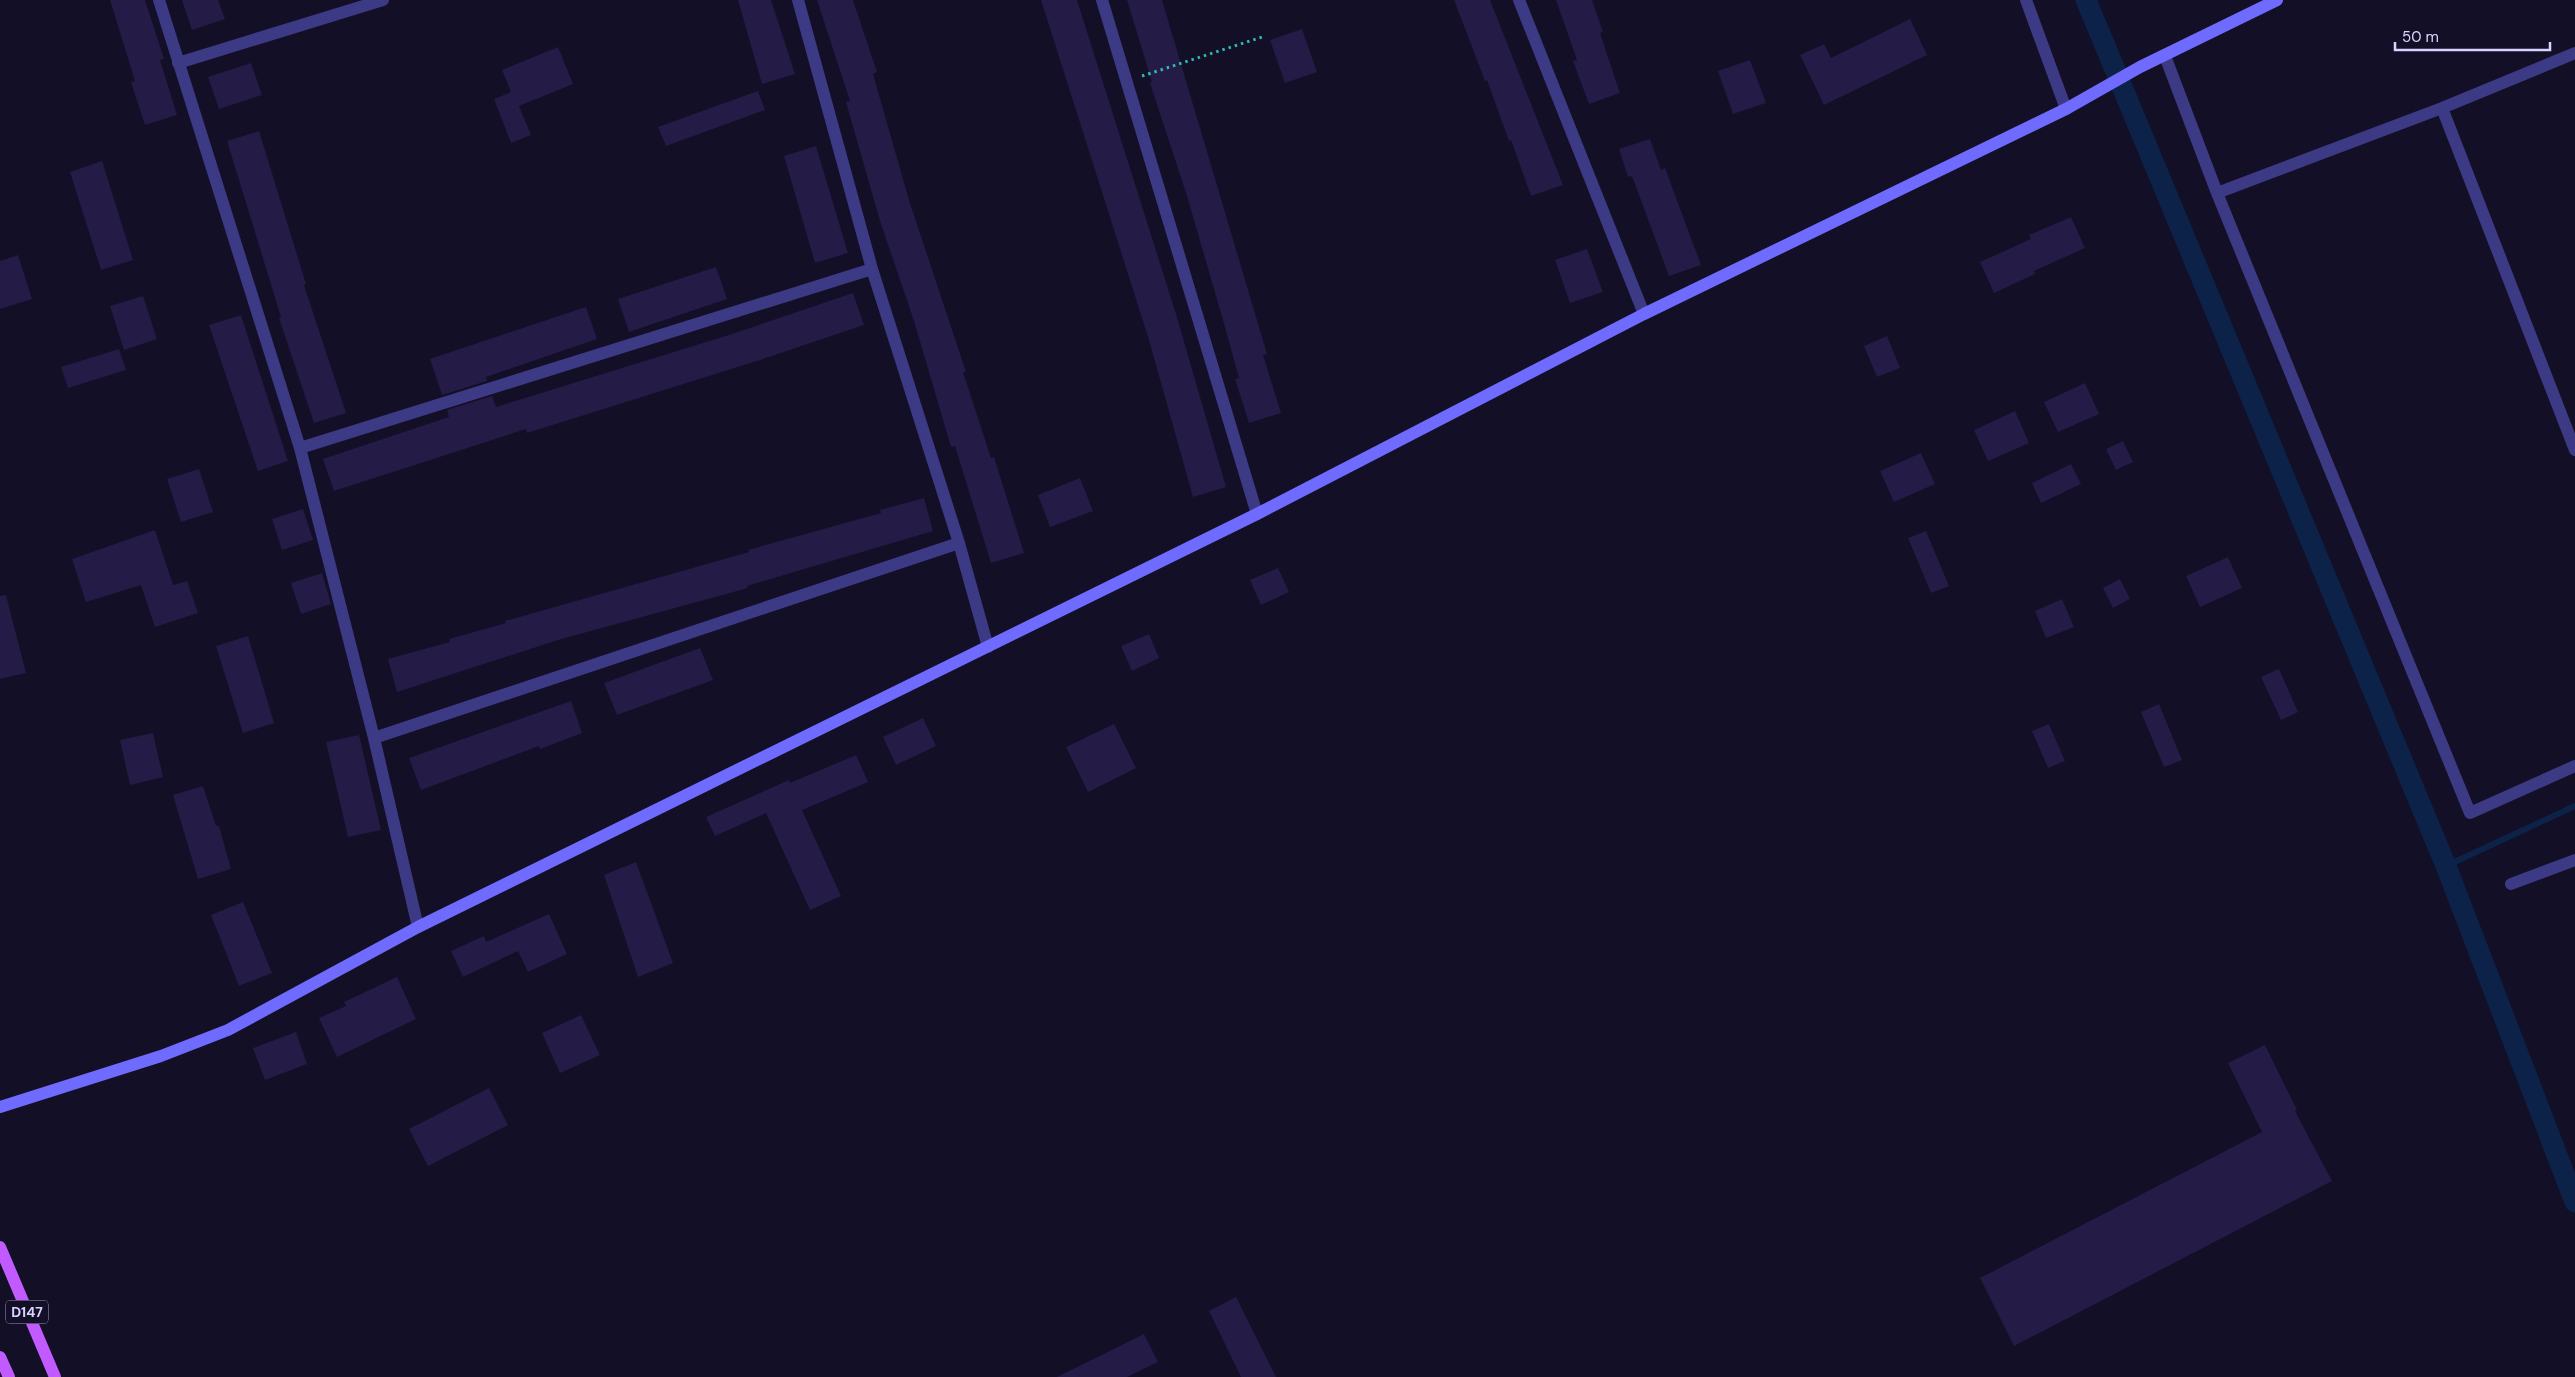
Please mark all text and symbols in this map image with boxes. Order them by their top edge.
scale bar [2395,20,2550,52]
text: 50 m [2402,27,2439,47]
road number: D147 [6,1300,48,1324]

